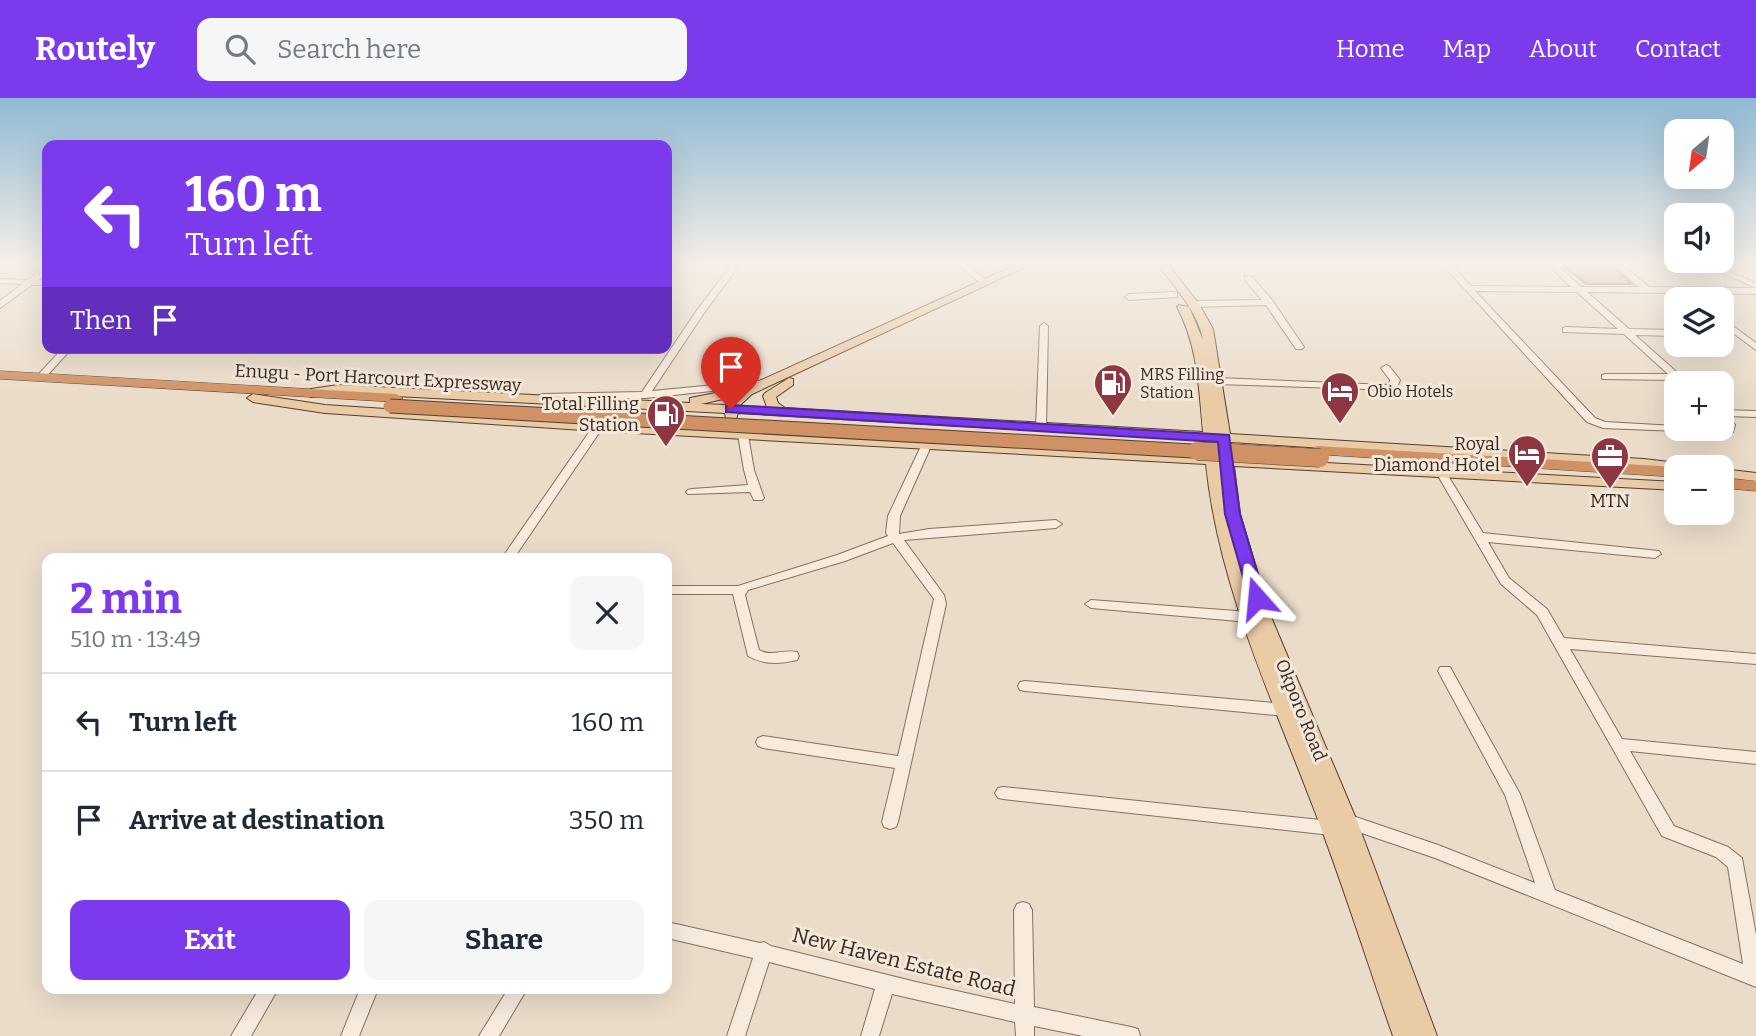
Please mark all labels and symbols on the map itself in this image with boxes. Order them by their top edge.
north arrow [1664,119,1734,189]
pin [701,337,761,409]
street label: Enugu - Port Harcourt Expressway [234,359,522,397]
fuel station icon: MRS Filling Station [1092,362,1134,417]
place label: MRS Filling Station [1140,365,1224,402]
hotel icon: Obio Hotels [1319,370,1361,425]
place label: Obio Hotels [1367,382,1454,401]
place label: Total Filling Station [542,393,640,436]
fuel station icon: Total Filling Station [645,393,687,448]
place label: Royal Diamond Hotel [1374,433,1500,476]
hotel icon: Royal Diamond Hotel [1506,433,1548,488]
office icon: MTN [1589,435,1631,490]
place label: MTN [1590,490,1630,512]
position arrow [1220,561,1294,635]
street label: Okporo Road [1271,656,1332,765]
street label: New Haven Estate Road [790,922,1018,1002]

